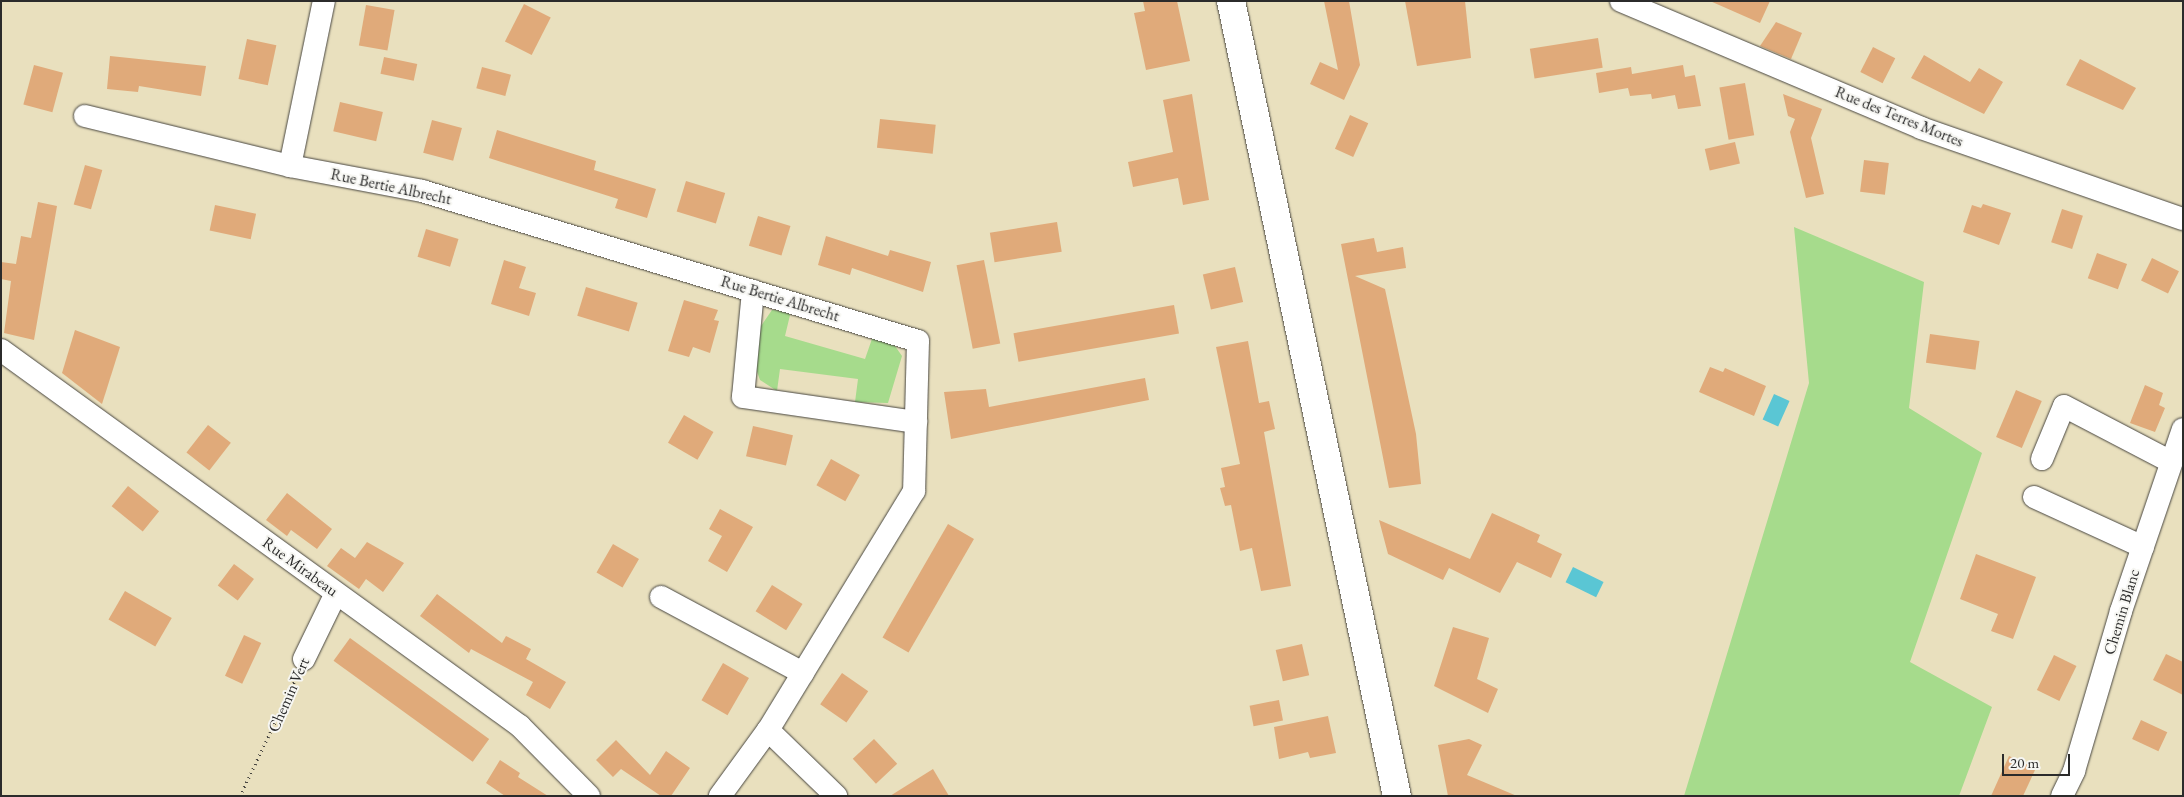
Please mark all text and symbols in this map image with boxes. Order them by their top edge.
street label: Rue des Terres Mortes [1832,83,1966,151]
street label: Rue Bertie Albrecht [329,165,453,209]
street label: Rue Bertie Albrecht [718,272,842,326]
street label: Rue Mirabeau [259,533,341,601]
street label: Chemin Blanc [2100,567,2144,657]
street label: Chemin Vert [264,655,314,735]
scale bar [2004,744,2072,776]
text: 20 m [2010,753,2039,772]

